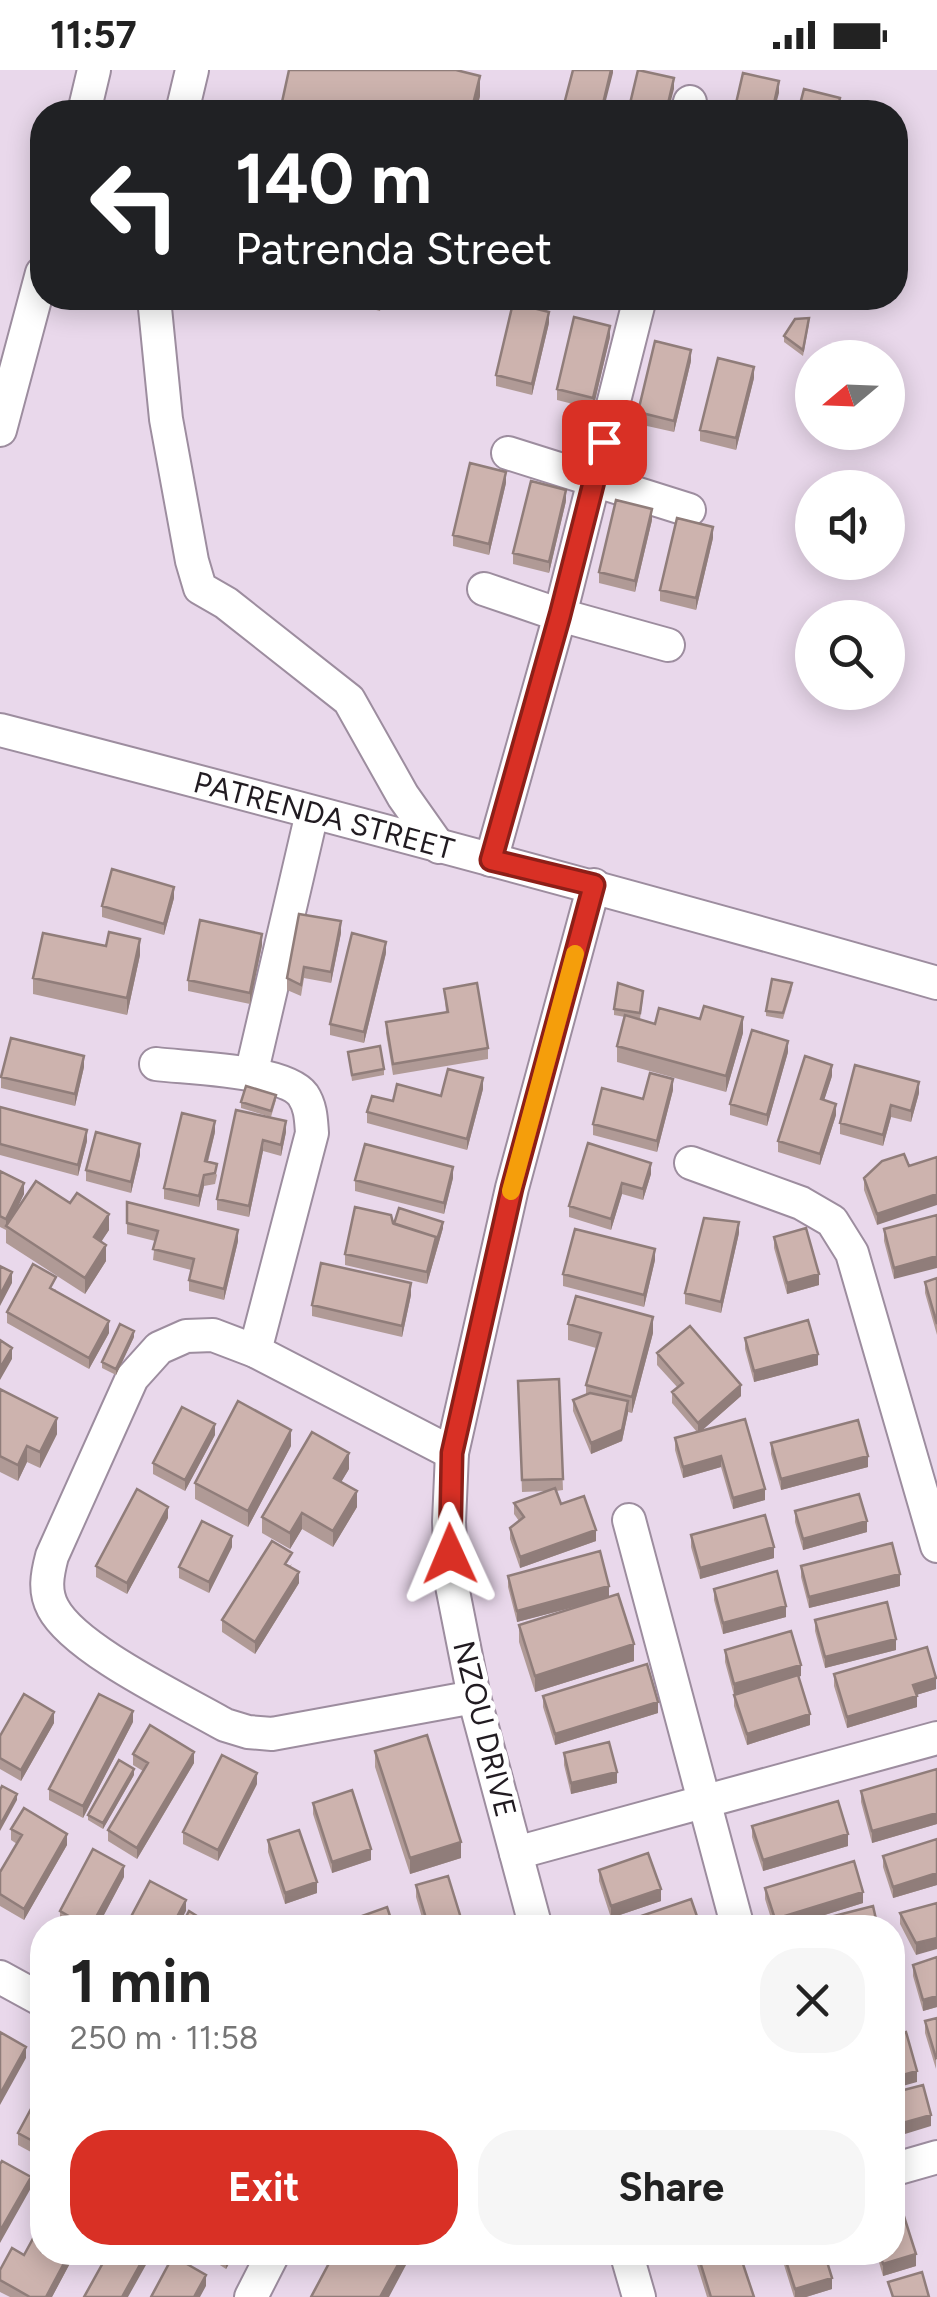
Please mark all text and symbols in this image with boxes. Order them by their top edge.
text: 11:57 [50,12,137,58]
text: 140 m [235,136,432,221]
icon: left [70,140,200,270]
text: Patrenda Street [235,221,552,275]
north arrow [795,340,905,450]
map controls [795,340,905,710]
pin [562,400,647,485]
icon: arrive [577,415,632,470]
button: sound [795,470,905,580]
button: search [795,600,905,710]
street label: PATRENDA STREET [190,763,459,867]
position arrow [398,1502,502,1606]
street label: NZOU DRIVE [445,1637,525,1821]
text: 1 min [70,1945,212,2017]
button: close [760,1948,865,2053]
text: 250 m · 11:58 [70,2019,258,2057]
button: Exit [70,2130,458,2245]
button: Share [478,2130,865,2245]

